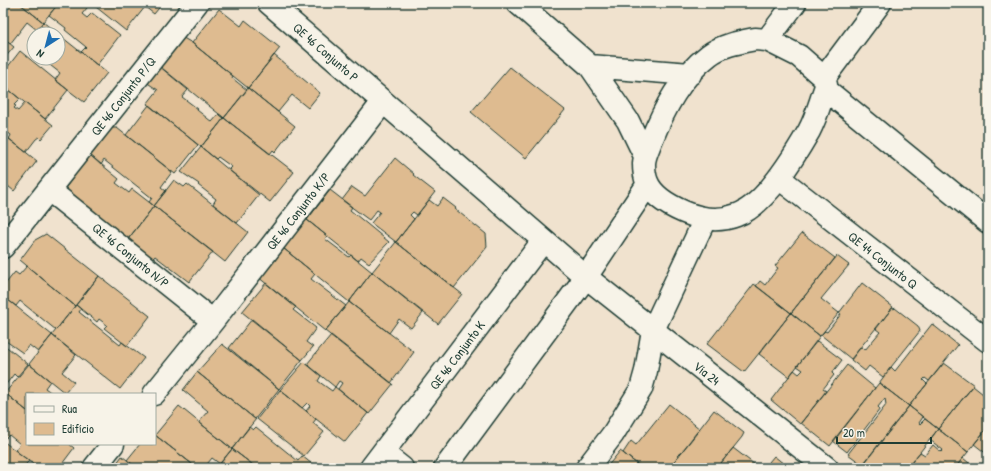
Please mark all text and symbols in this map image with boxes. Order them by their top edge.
street label: QE 46 Conjunto P [289,18,363,86]
north arrow [26,26,66,66]
text: N [34,47,47,61]
street label: QE 46 Conjunto P/Q [86,53,160,139]
street label: QE 46 Conjunto K/P [262,168,334,254]
street label: QE 46 Conjunto N/P [89,218,173,292]
street label: QE 44 Conjunto Q [845,227,921,293]
street label: QE 46 Conjunto K [425,317,489,393]
street label: Via 24 [690,357,724,389]
legend [26,393,156,445]
text: Rua [62,400,77,417]
scale bar [837,419,931,445]
text: Edifício [62,420,94,437]
text: 20 m [843,424,865,441]

